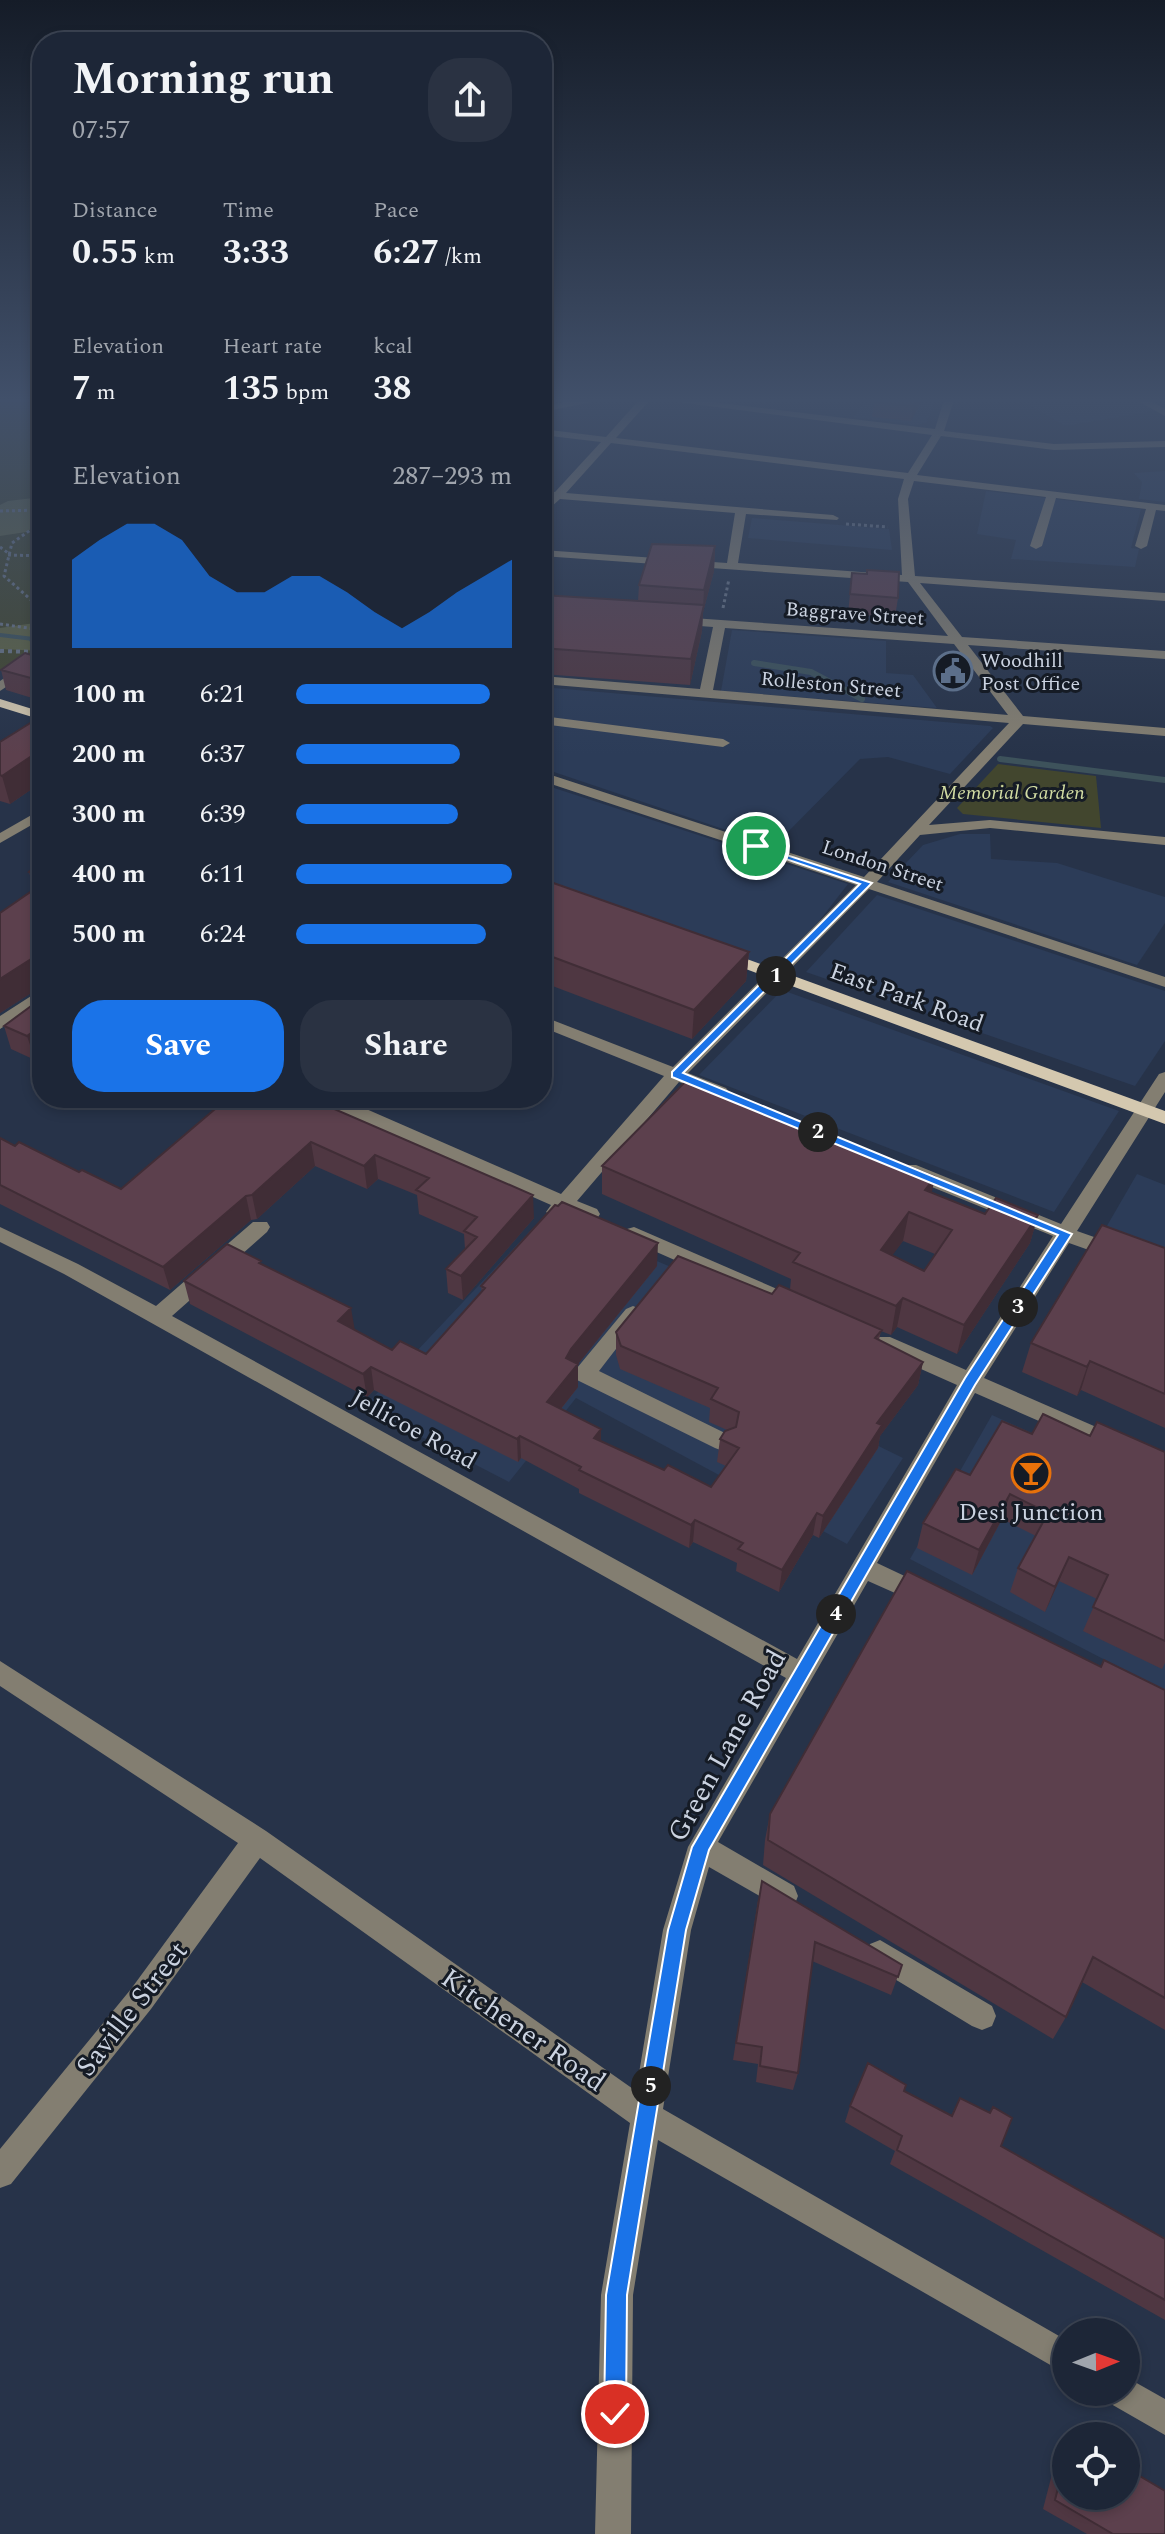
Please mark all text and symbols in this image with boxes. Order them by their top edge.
text: Morning run [72,46,334,113]
button: share [428,58,512,142]
text: 07:57 [72,110,131,150]
text: Distance [72,194,158,227]
text: Time [223,194,274,227]
text: Pace [373,194,419,227]
text: 0.55 [72,227,138,279]
text: 3:33 [223,227,289,279]
text: 6:27 [373,227,440,279]
text: km [138,240,175,273]
text: /km [440,240,482,273]
text: Elevation [72,330,164,363]
text: Heart rate [223,330,322,363]
text: kcal [373,330,413,363]
text: 7 [72,363,91,415]
text: 135 [223,363,280,415]
text: 38 [373,363,411,415]
text: m [91,376,116,409]
text: bpm [280,376,329,409]
text: Elevation [72,456,181,496]
text: 287–293 m [392,456,512,496]
street label: Baggrave Street [785,594,925,634]
place label: Woodhill Post Office [981,646,1080,699]
public building icon: Woodhill Post Office [932,650,974,692]
street label: Rolleston Street [759,664,902,706]
text: 100 m [72,674,146,714]
text: 6:21 [200,674,246,714]
text: 200 m [72,734,146,774]
text: 6:37 [200,734,246,774]
park label: Memorial Garden [939,778,1085,808]
text: 300 m [72,794,146,834]
text: 6:39 [200,794,246,834]
pin [722,812,790,880]
icon: arrive [734,824,778,868]
street label: London Street [818,832,947,900]
text: 400 m [72,854,146,894]
text: 6:11 [200,854,246,894]
text: 500 m [72,914,146,954]
text: 6:24 [200,914,246,954]
street label: East Park Road [825,953,989,1042]
pin: 1 [756,956,796,996]
text: 1 [770,959,782,992]
button: Save [72,1000,284,1092]
button: Share [300,1000,512,1092]
pin: 2 [798,1112,838,1152]
text: 2 [812,1115,824,1148]
pin: 3 [998,1287,1038,1327]
text: 3 [1012,1290,1024,1323]
street label: Jellicoe Road [344,1381,483,1479]
bar icon: Desi Junction [1010,1452,1052,1494]
place label: Desi Junction [958,1495,1104,1531]
pin: 4 [816,1594,856,1634]
text: 4 [830,1597,842,1630]
street label: Green Lane Road [657,1642,798,1850]
street label: Saville Street [65,1932,199,2086]
street label: Kitchener Road [432,1957,614,2103]
pin: 5 [631,2066,671,2106]
text: 5 [645,2069,657,2102]
north arrow [1052,2318,1140,2406]
map controls [1052,2318,1140,2510]
pin [581,2380,649,2448]
icon: check [593,2392,637,2436]
button: locate [1052,2422,1140,2510]

